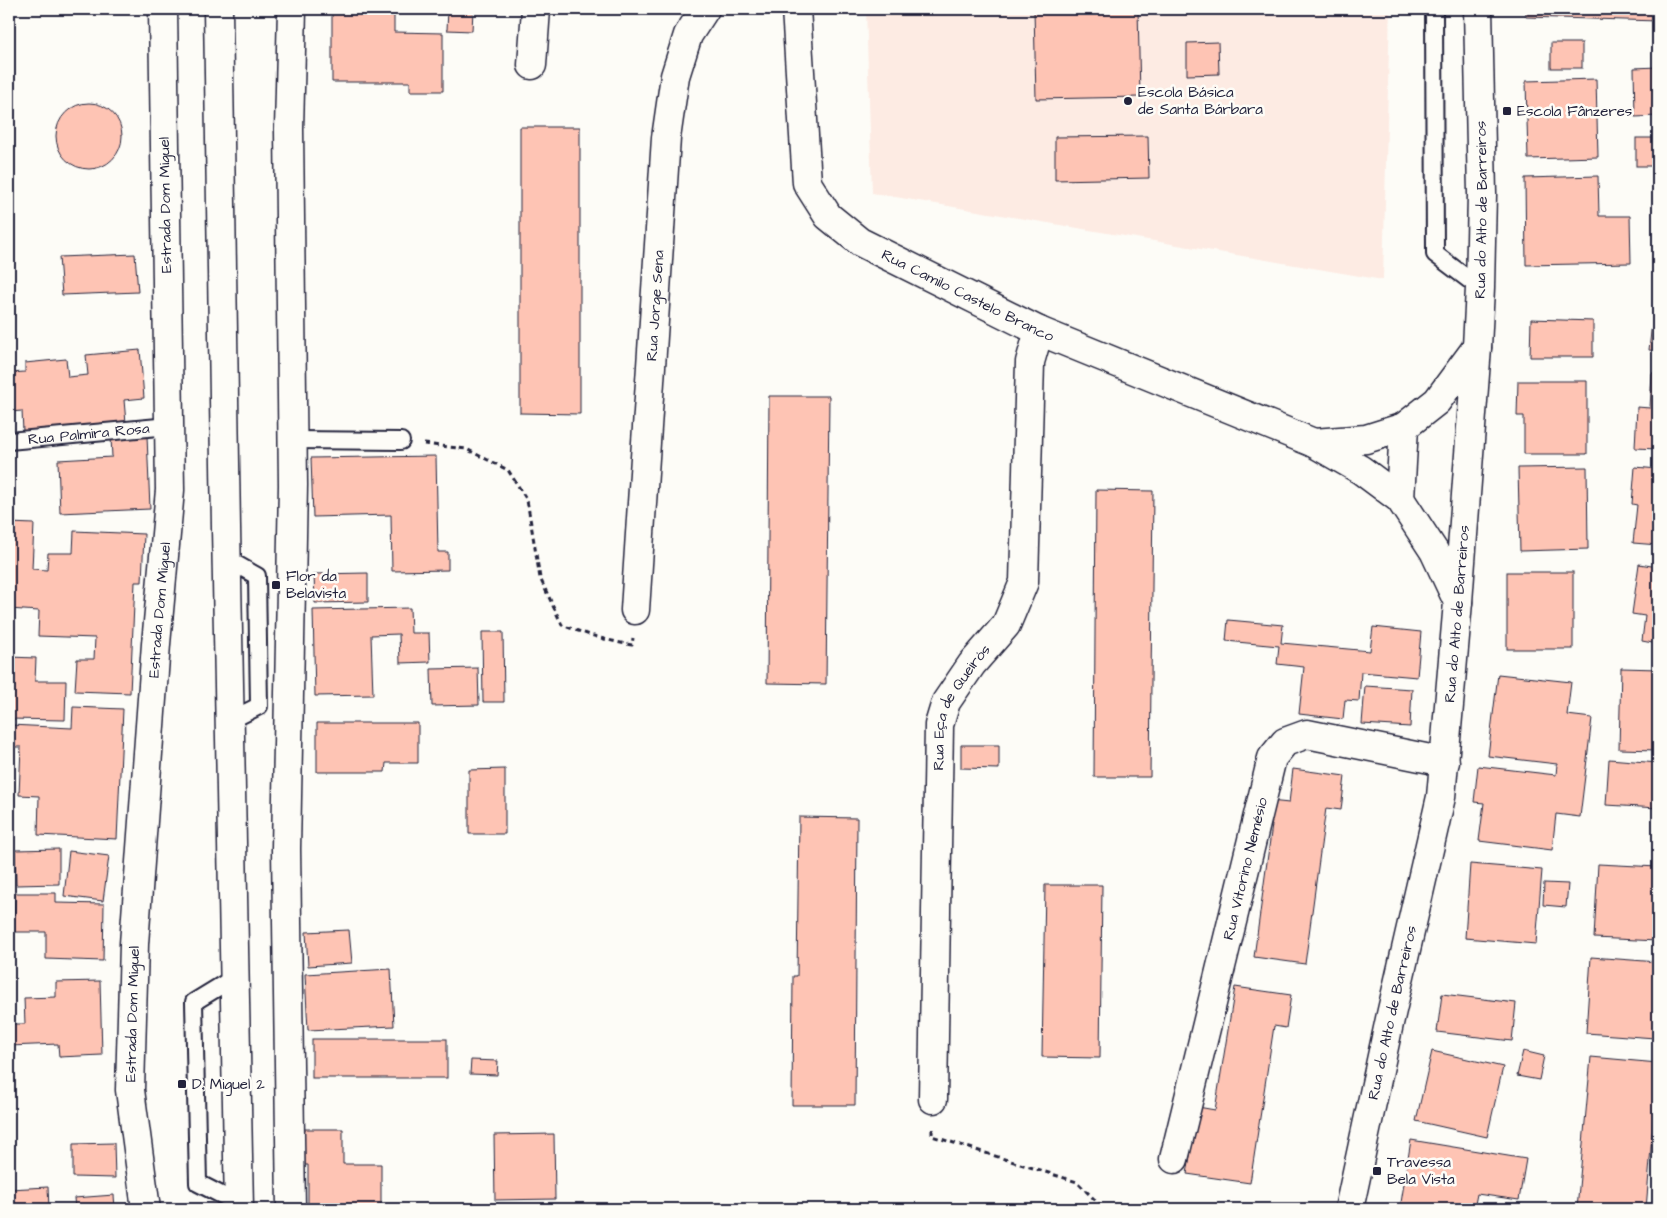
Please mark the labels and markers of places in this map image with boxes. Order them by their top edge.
place label: Escola Básica de Santa Bárbara [1138,82,1263,120]
marker: Escola Básica de Santa Bárbara [1122,95,1134,107]
place label: Escola Fânzeres [1517,101,1633,122]
marker: Escola Fânzeres [1501,105,1513,117]
place label: Flor da Belavista [286,566,346,604]
marker: Flor da Belavista [270,579,282,591]
place label: D. Miguel 2 [192,1074,265,1096]
marker: D. Miguel 2 [176,1078,188,1090]
place label: Travessa Bela Vista [1387,1152,1455,1190]
marker: Travessa Bela Vista [1371,1165,1383,1177]

